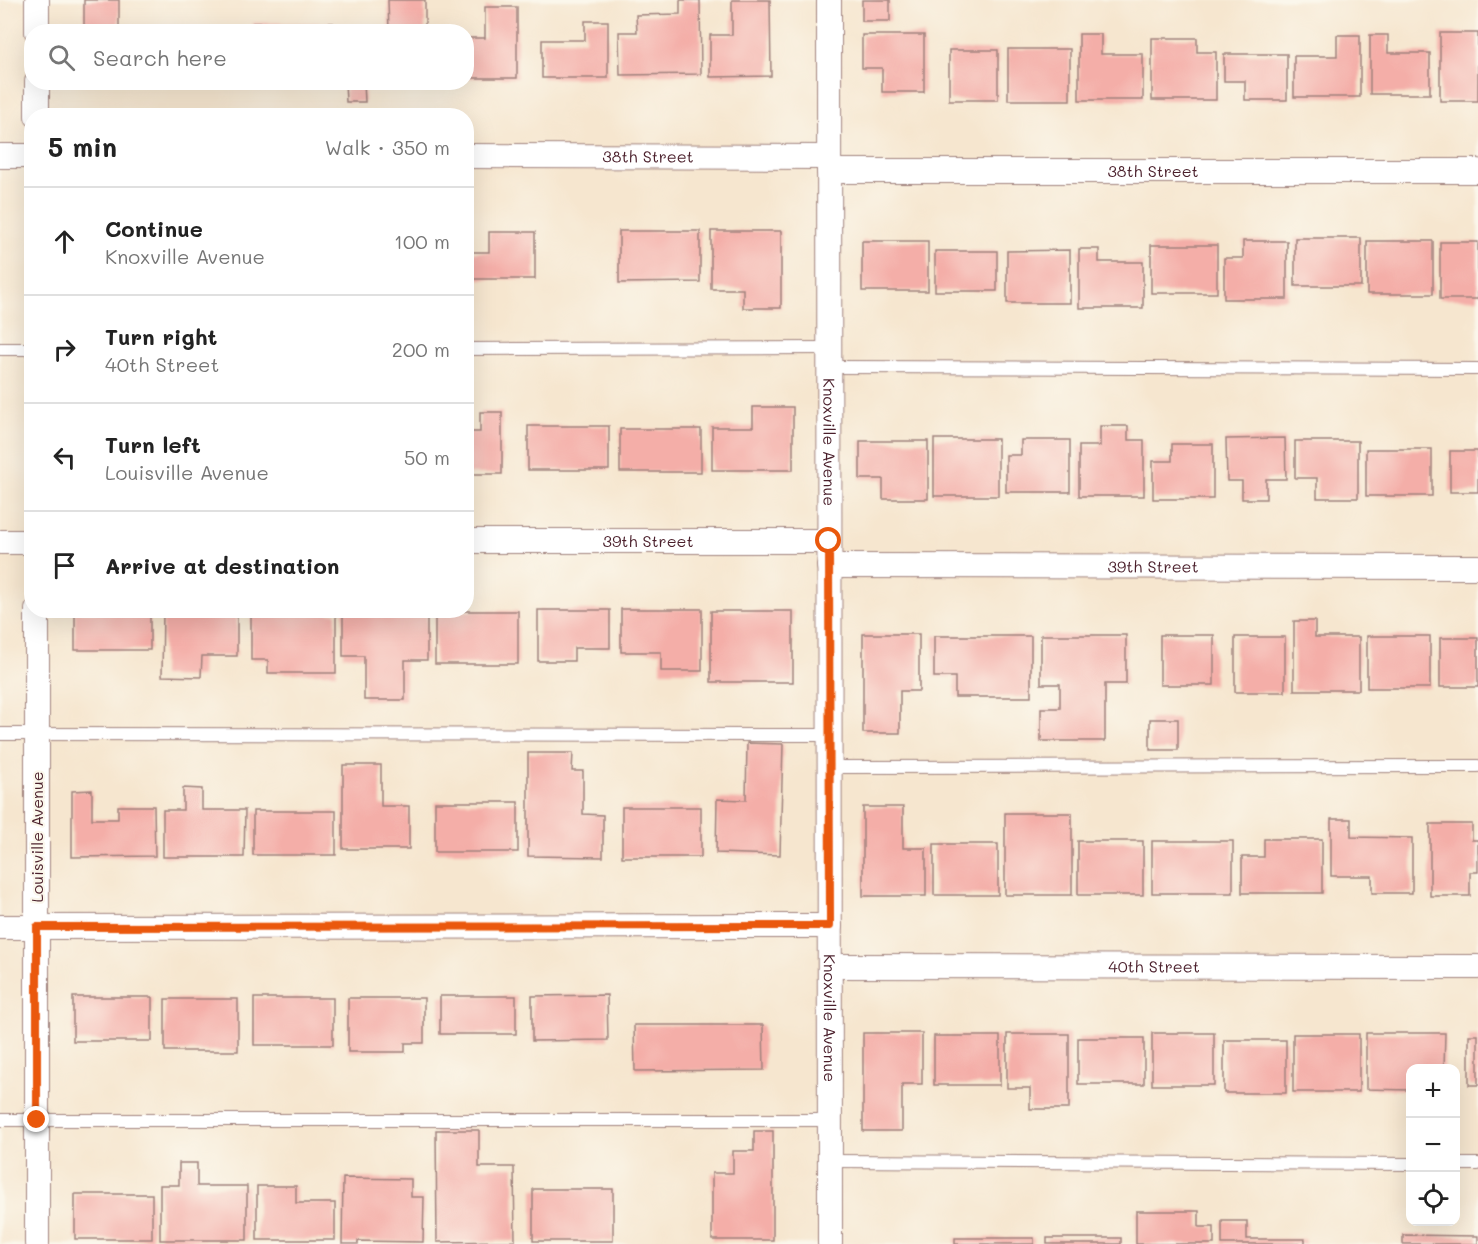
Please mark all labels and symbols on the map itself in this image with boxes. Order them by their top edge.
street label: 38th Street [602,145,694,167]
street label: 38th Street [1107,160,1199,181]
street label: Knoxville Avenue [819,378,840,506]
route start [815,527,841,553]
street label: 39th Street [602,530,694,551]
street label: 39th Street [1107,555,1199,577]
street label: Louisville Avenue [26,771,47,903]
street label: Knoxville Avenue [820,954,841,1082]
street label: 40th Street [1108,955,1200,977]
route end [23,1106,49,1132]

